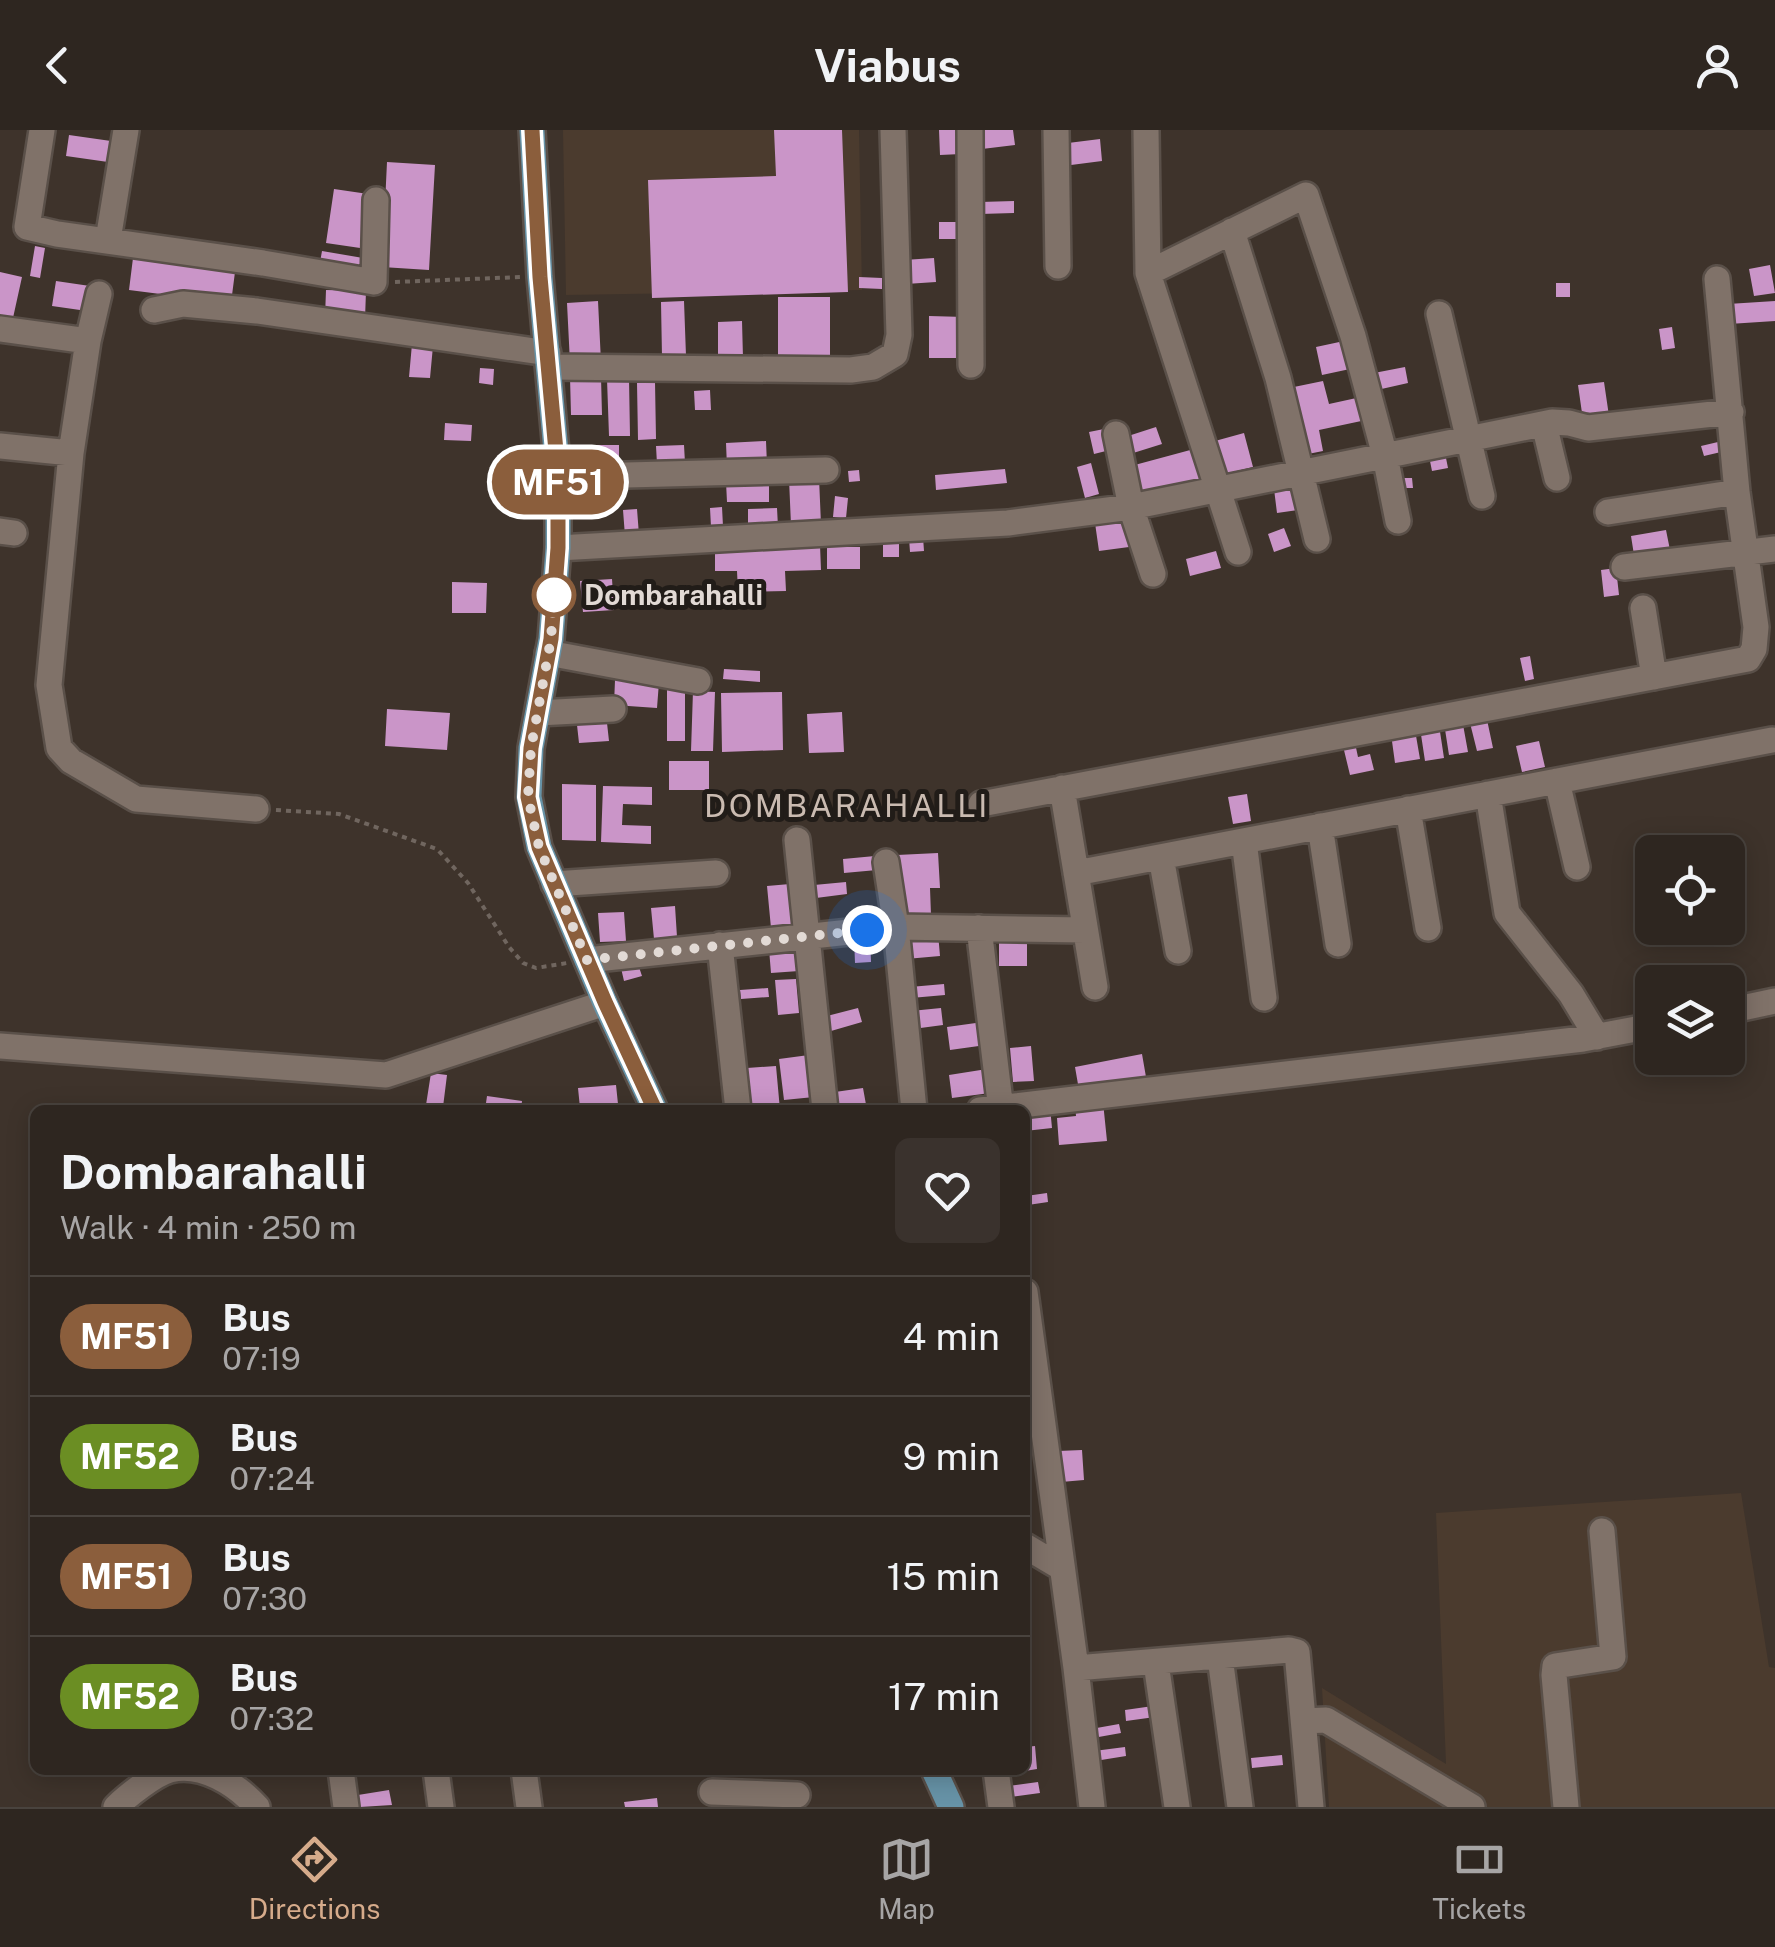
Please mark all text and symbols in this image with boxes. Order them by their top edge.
icon: back [30,38,85,93]
icon: person [1690,38,1745,93]
text: Viabus [814,39,961,92]
line badge: MF51 [488,450,628,514]
text: MF51 [512,462,604,503]
marker: Dombarahalli [533,574,575,616]
place label: Dombarahalli [584,578,763,611]
district label: DOMBARAHALLI [704,787,990,824]
map controls [1635,835,1745,1075]
button: locate [1635,835,1745,945]
your location [842,905,892,955]
button: layers [1635,965,1745,1075]
button: heart [895,1138,1000,1243]
text: Dombarahalli [60,1143,367,1200]
text: Walk · 4 min · 250 m [60,1209,356,1246]
text: Bus [222,1295,291,1340]
text: 4 min [902,1314,1000,1359]
text: MF51 [80,1316,172,1357]
text: 07:19 [222,1340,301,1377]
text: Bus [229,1415,298,1460]
text: 9 min [903,1434,1000,1479]
text: MF52 [80,1436,179,1477]
text: 07:24 [229,1460,315,1497]
text: Bus [222,1535,291,1580]
text: 15 min [887,1554,1000,1599]
text: MF51 [80,1556,172,1597]
text: 07:30 [222,1580,307,1617]
text: Bus [229,1655,298,1700]
text: 17 min [888,1674,1000,1719]
text: MF52 [80,1676,179,1717]
text: 07:32 [229,1700,314,1737]
tab: Directions [249,1832,380,1925]
tab: Map [878,1832,935,1925]
tab: Tickets [1432,1832,1526,1925]

